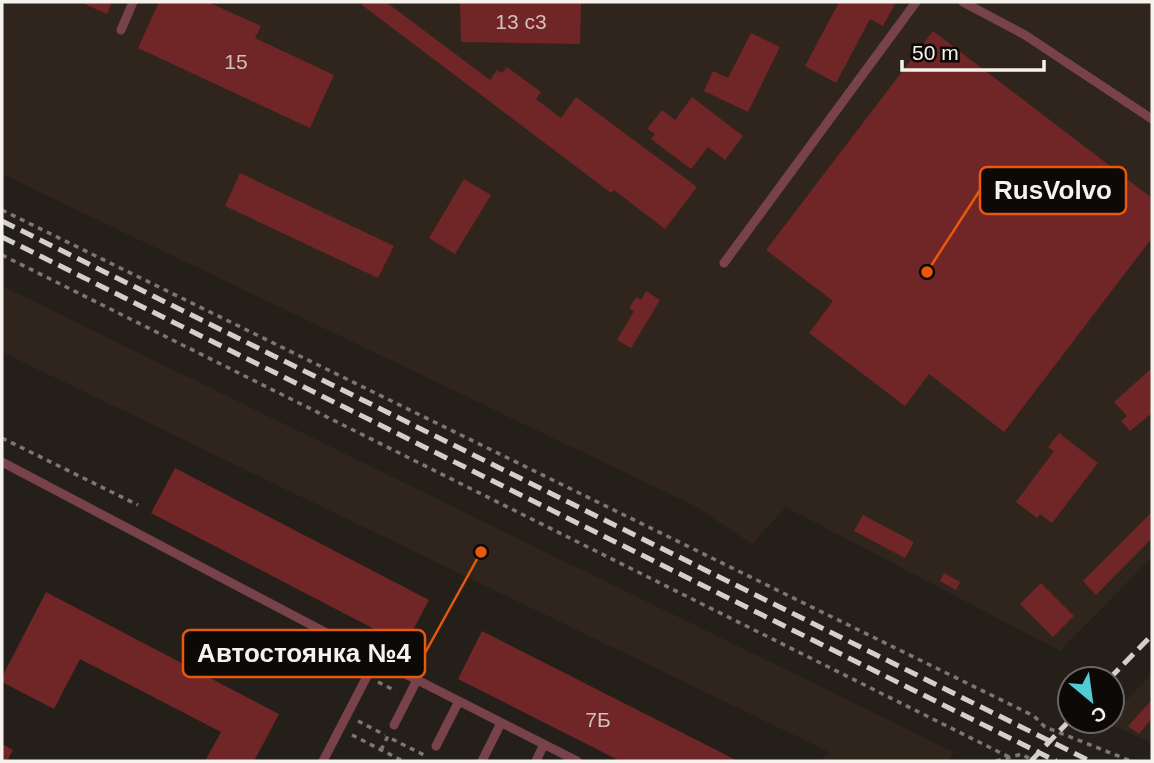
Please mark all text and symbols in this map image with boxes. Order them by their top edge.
house number: 13 с3 [495,10,547,33]
scale bar [902,28,1044,72]
text: 50 m [912,41,959,64]
house number: 15 [224,50,248,73]
callout: RusVolvo [980,167,1126,214]
text: RusVolvo [994,175,1112,205]
callout: Автостоянка №4 [183,630,425,677]
text: Автостоянка №4 [197,638,411,668]
north arrow [1056,665,1126,735]
text: С [1088,702,1110,727]
house number: 7Б [585,708,611,731]

